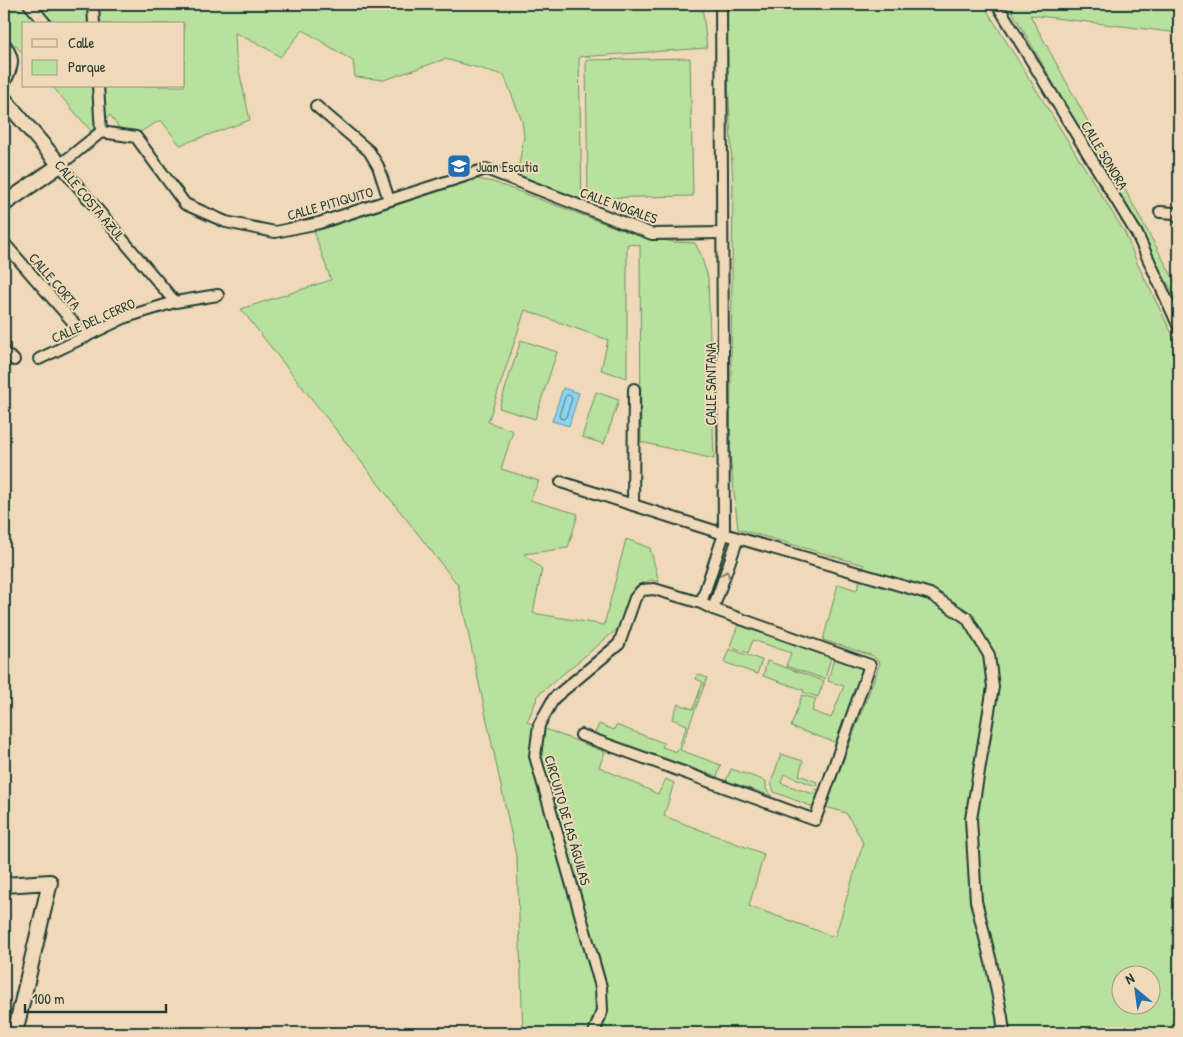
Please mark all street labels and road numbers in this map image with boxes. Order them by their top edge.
street label: CALLE SONORA [1077,117,1133,193]
street label: CALLE COSTA AZUL [51,156,129,244]
street label: CALLE PITIQUITO [285,182,375,224]
street label: CALLE NOGALES [578,182,661,228]
street label: CALLE CORTA [25,249,85,314]
street label: CALLE DEL CERRO [48,293,138,347]
street label: CALLE SANTANA [701,342,720,425]
street label: CIRCUITO DE LAS ÁGUILAS [540,753,596,888]

